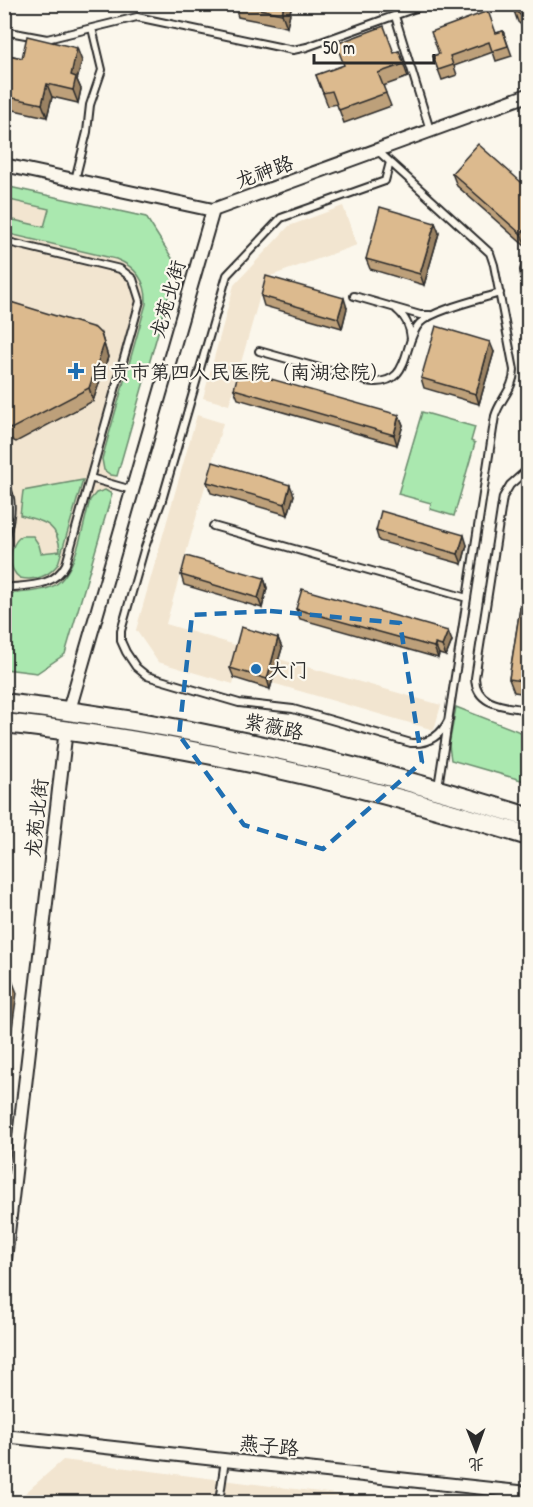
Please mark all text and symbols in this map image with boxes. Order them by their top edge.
scale bar [314,27,434,65]
text: 50 m [323,35,355,60]
street label: 龙神路 [231,148,298,194]
street label: 龙苑北街 [143,257,191,341]
place label: 自贡市第四人民医院（南湖总院） [90,358,390,385]
marker: 自贡市第四人民医院（南湖总院） [67,362,85,380]
place label: 大门 [268,656,308,683]
marker: 大门 [249,662,263,676]
street label: 紫薇路 [242,707,307,746]
street label: 龙苑北街 [18,777,54,859]
north arrow [446,1420,506,1480]
street label: 燕子路 [238,1428,301,1462]
text: 北 [468,1454,484,1476]

